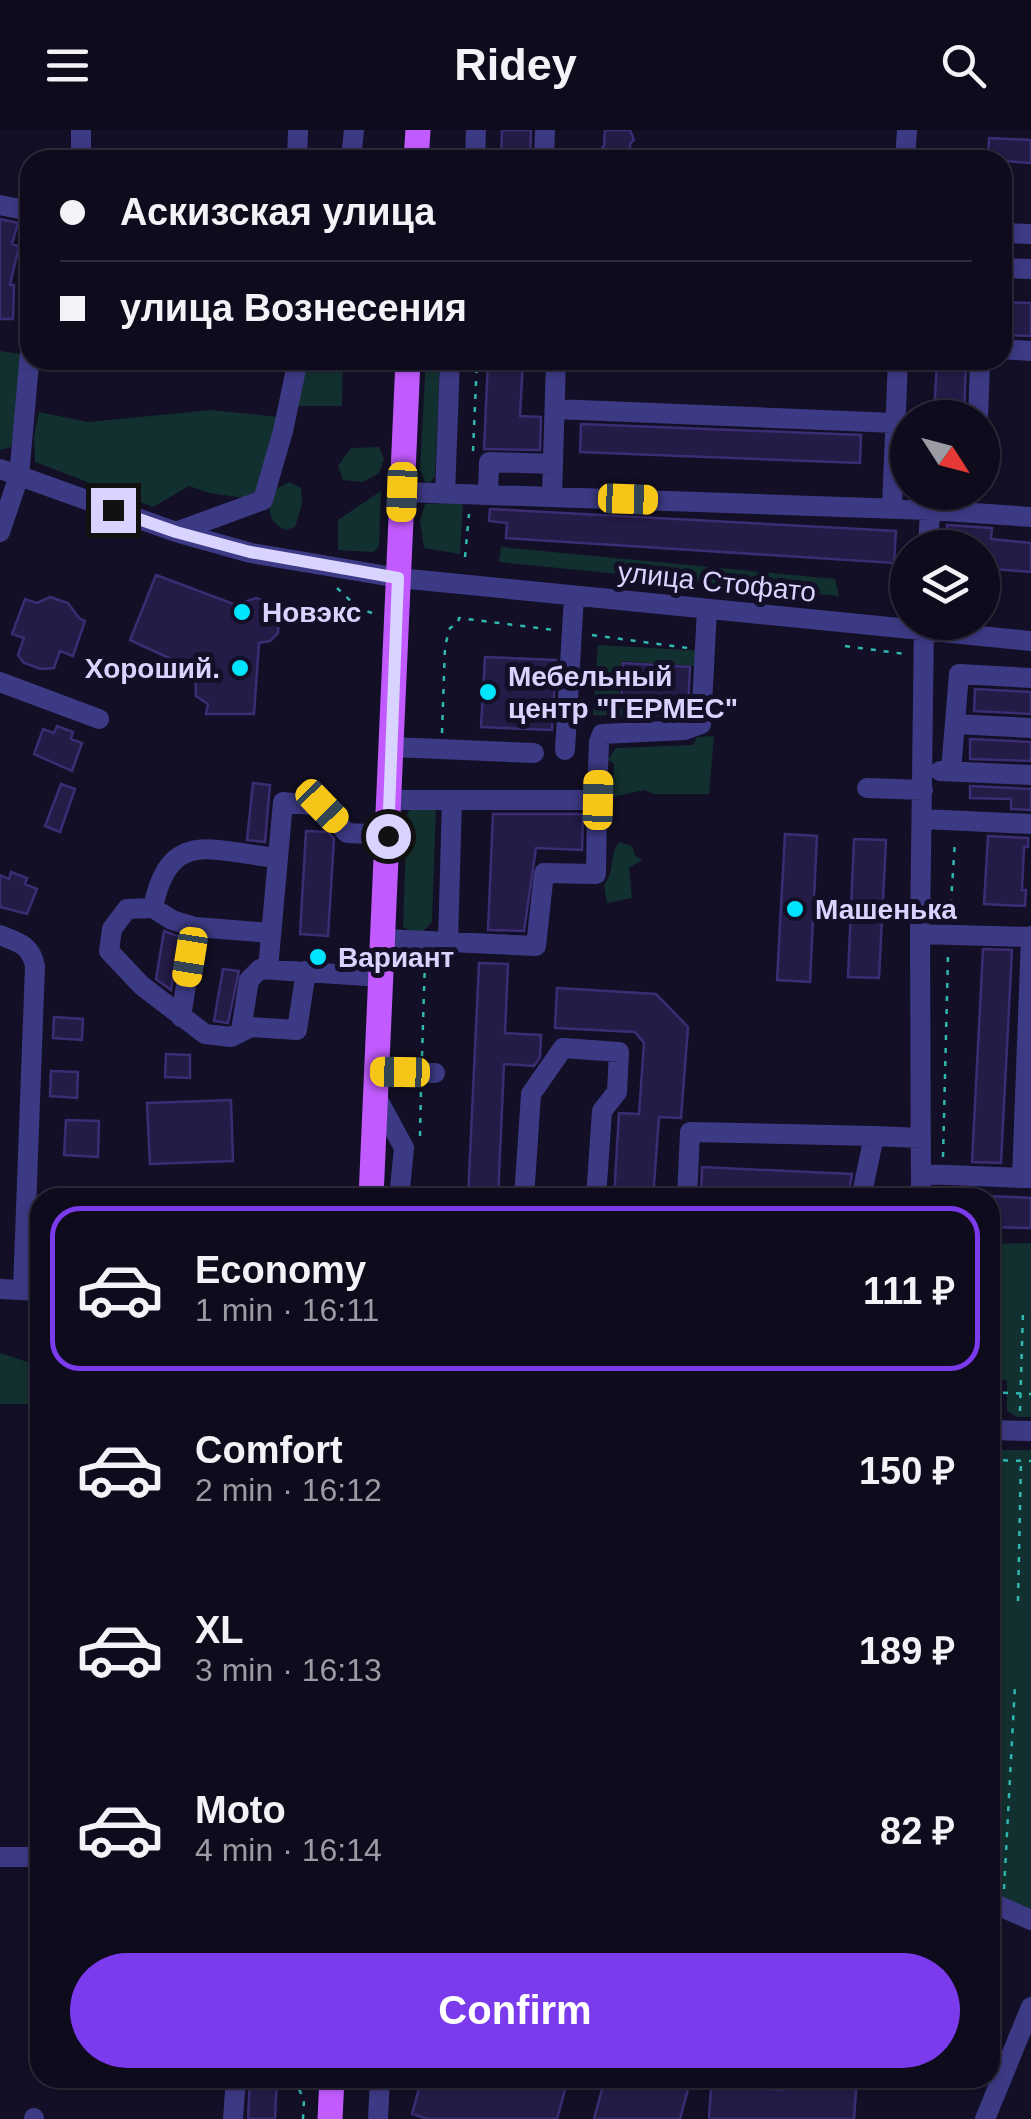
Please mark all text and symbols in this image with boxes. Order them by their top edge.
icon: menu [40,38,95,93]
icon: search [936,38,991,93]
text: Ridey [454,39,577,90]
text: Аскизская улица [120,191,436,233]
text: улица Вознесения [120,287,467,329]
north arrow [890,400,1000,510]
map controls [890,400,1000,640]
car [386,461,418,523]
car [597,483,659,515]
route end [91,488,136,533]
button: layers [890,530,1000,640]
street label: улица Стофато [616,556,818,608]
place label: Новэкс [262,597,361,628]
marker: Новэкс [231,601,253,623]
place label: Хороший. [85,653,220,684]
marker: Хороший. [229,657,251,679]
place label: Мебельный центр "ГЕРМЕС" [508,661,738,724]
marker: Мебельный центр "ГЕРМЕС" [477,681,499,703]
car [582,770,614,830]
car [290,774,354,838]
route start [366,814,411,859]
place label: Машенька [815,894,957,925]
marker: Машенька [784,898,806,920]
car [170,925,210,989]
place label: Вариант [338,942,454,973]
marker: Вариант [307,946,329,968]
car [370,1056,430,1088]
icon: car [75,1244,165,1334]
text: Economy [195,1249,366,1291]
text: 111 ₽ [863,1270,955,1312]
text: 1 min · 16:11 [195,1292,379,1328]
icon: car [75,1424,165,1514]
text: Comfort [195,1429,343,1471]
text: 150 ₽ [859,1450,955,1492]
text: 2 min · 16:12 [195,1472,382,1508]
icon: car [75,1604,165,1694]
text: XL [195,1609,244,1651]
text: 189 ₽ [859,1630,955,1672]
text: 3 min · 16:13 [195,1652,382,1688]
icon: car [75,1784,165,1874]
text: Moto [195,1789,286,1831]
text: 82 ₽ [880,1810,955,1852]
text: 4 min · 16:14 [195,1832,382,1868]
button: Confirm [70,1953,960,2068]

